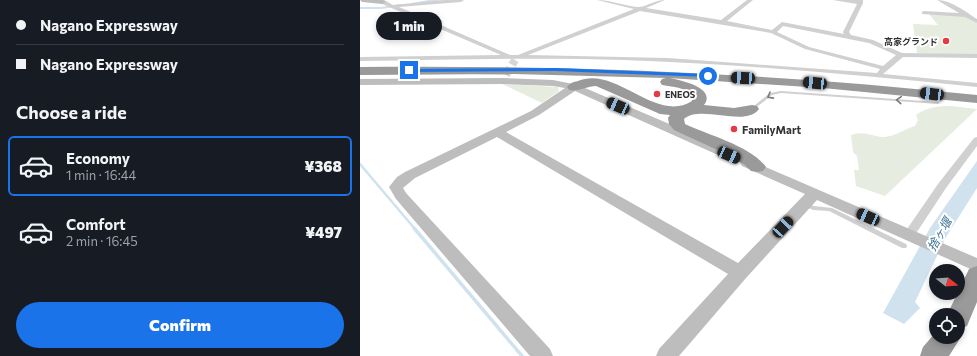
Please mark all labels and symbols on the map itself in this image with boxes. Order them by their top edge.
callout: 1 min [376,12,442,40]
place label: 高家グランド [884,36,938,47]
marker: 高家グランド [941,36,951,46]
route end [400,61,418,79]
route start [699,67,717,85]
car [731,71,755,85]
car [803,76,827,90]
car [919,87,945,101]
marker: ENEOS [652,89,662,99]
place label: ENEOS [665,89,696,100]
one-way arrow [767,91,774,99]
car [605,96,631,116]
one-way arrow [896,96,902,105]
place label: FamilyMart [742,123,801,136]
marker: FamilyMart [729,124,739,134]
car [716,145,742,165]
car [855,207,881,227]
water label: 捨ヶ堰 [924,213,955,253]
car [770,214,796,240]
north arrow [929,264,965,300]

